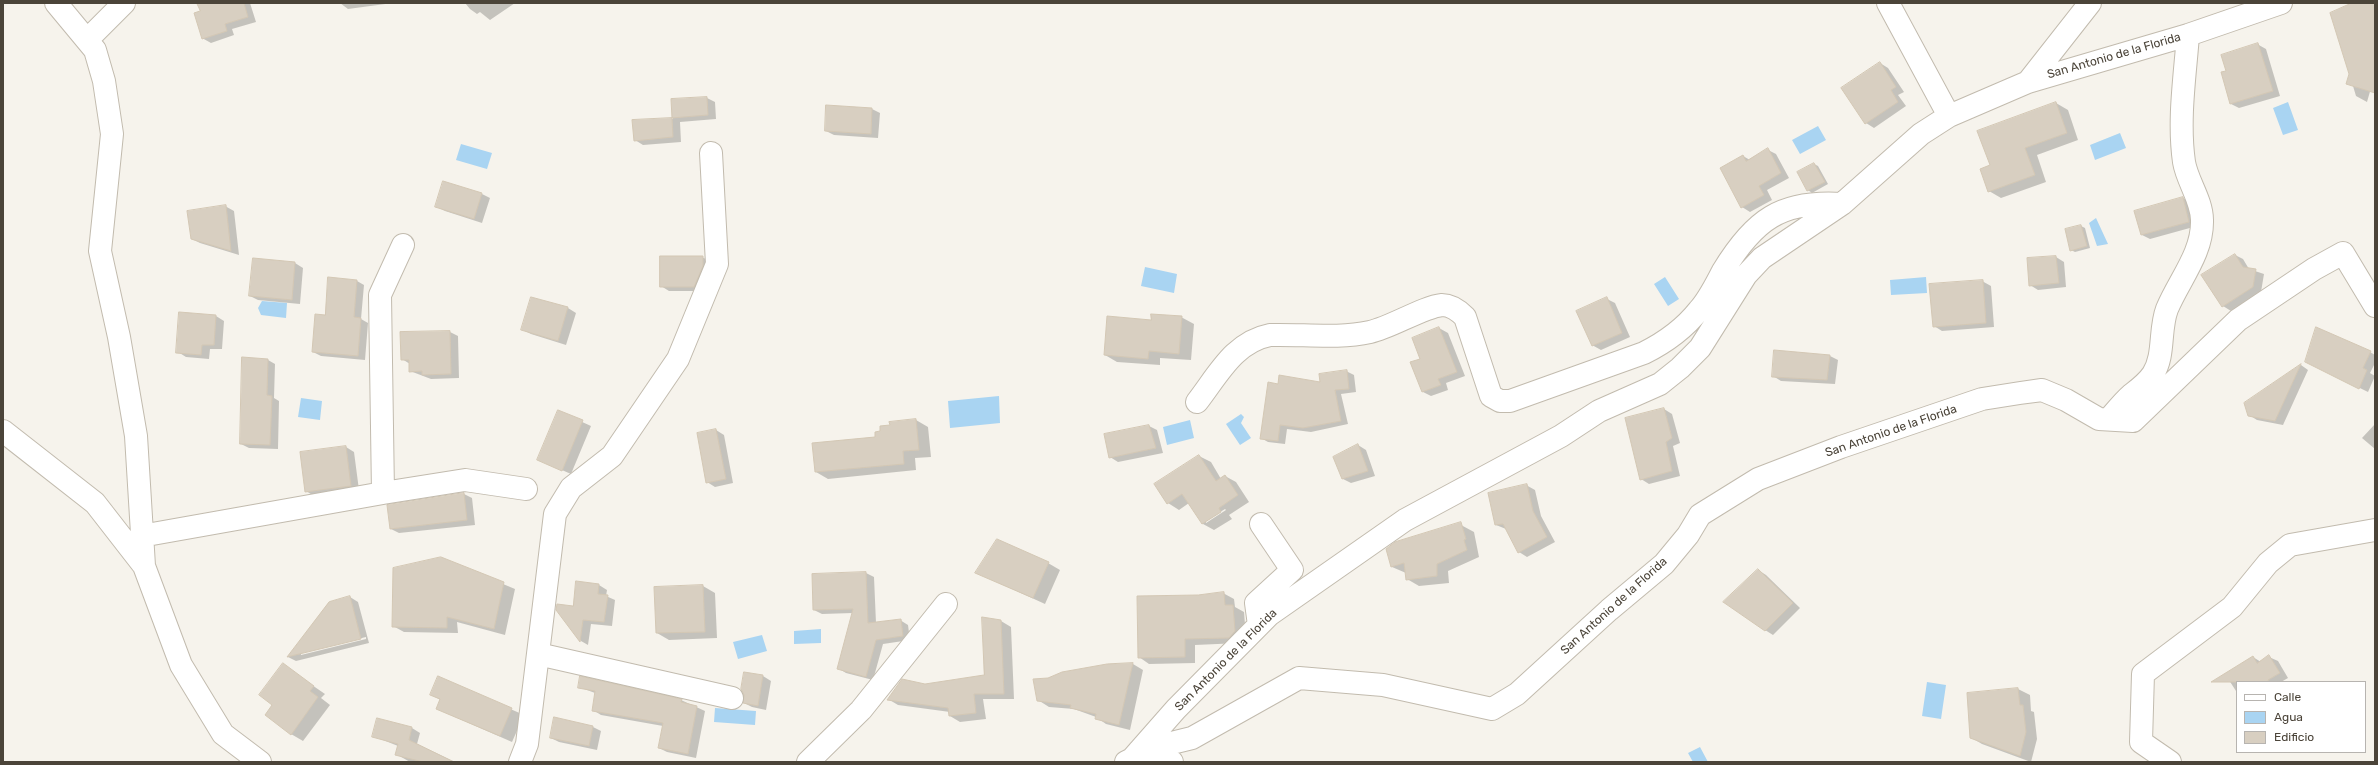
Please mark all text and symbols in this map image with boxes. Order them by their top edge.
street label: San Antonio de la Florida [2045,30,2183,82]
street label: San Antonio de la Florida [1823,402,1959,460]
street label: San Antonio de la Florida [1558,554,1670,658]
street label: San Antonio de la Florida [1172,606,1280,714]
legend [2236,681,2366,753]
text: Calle [2274,690,2301,704]
text: Agua [2274,710,2303,724]
text: Edificio [2274,730,2314,744]

